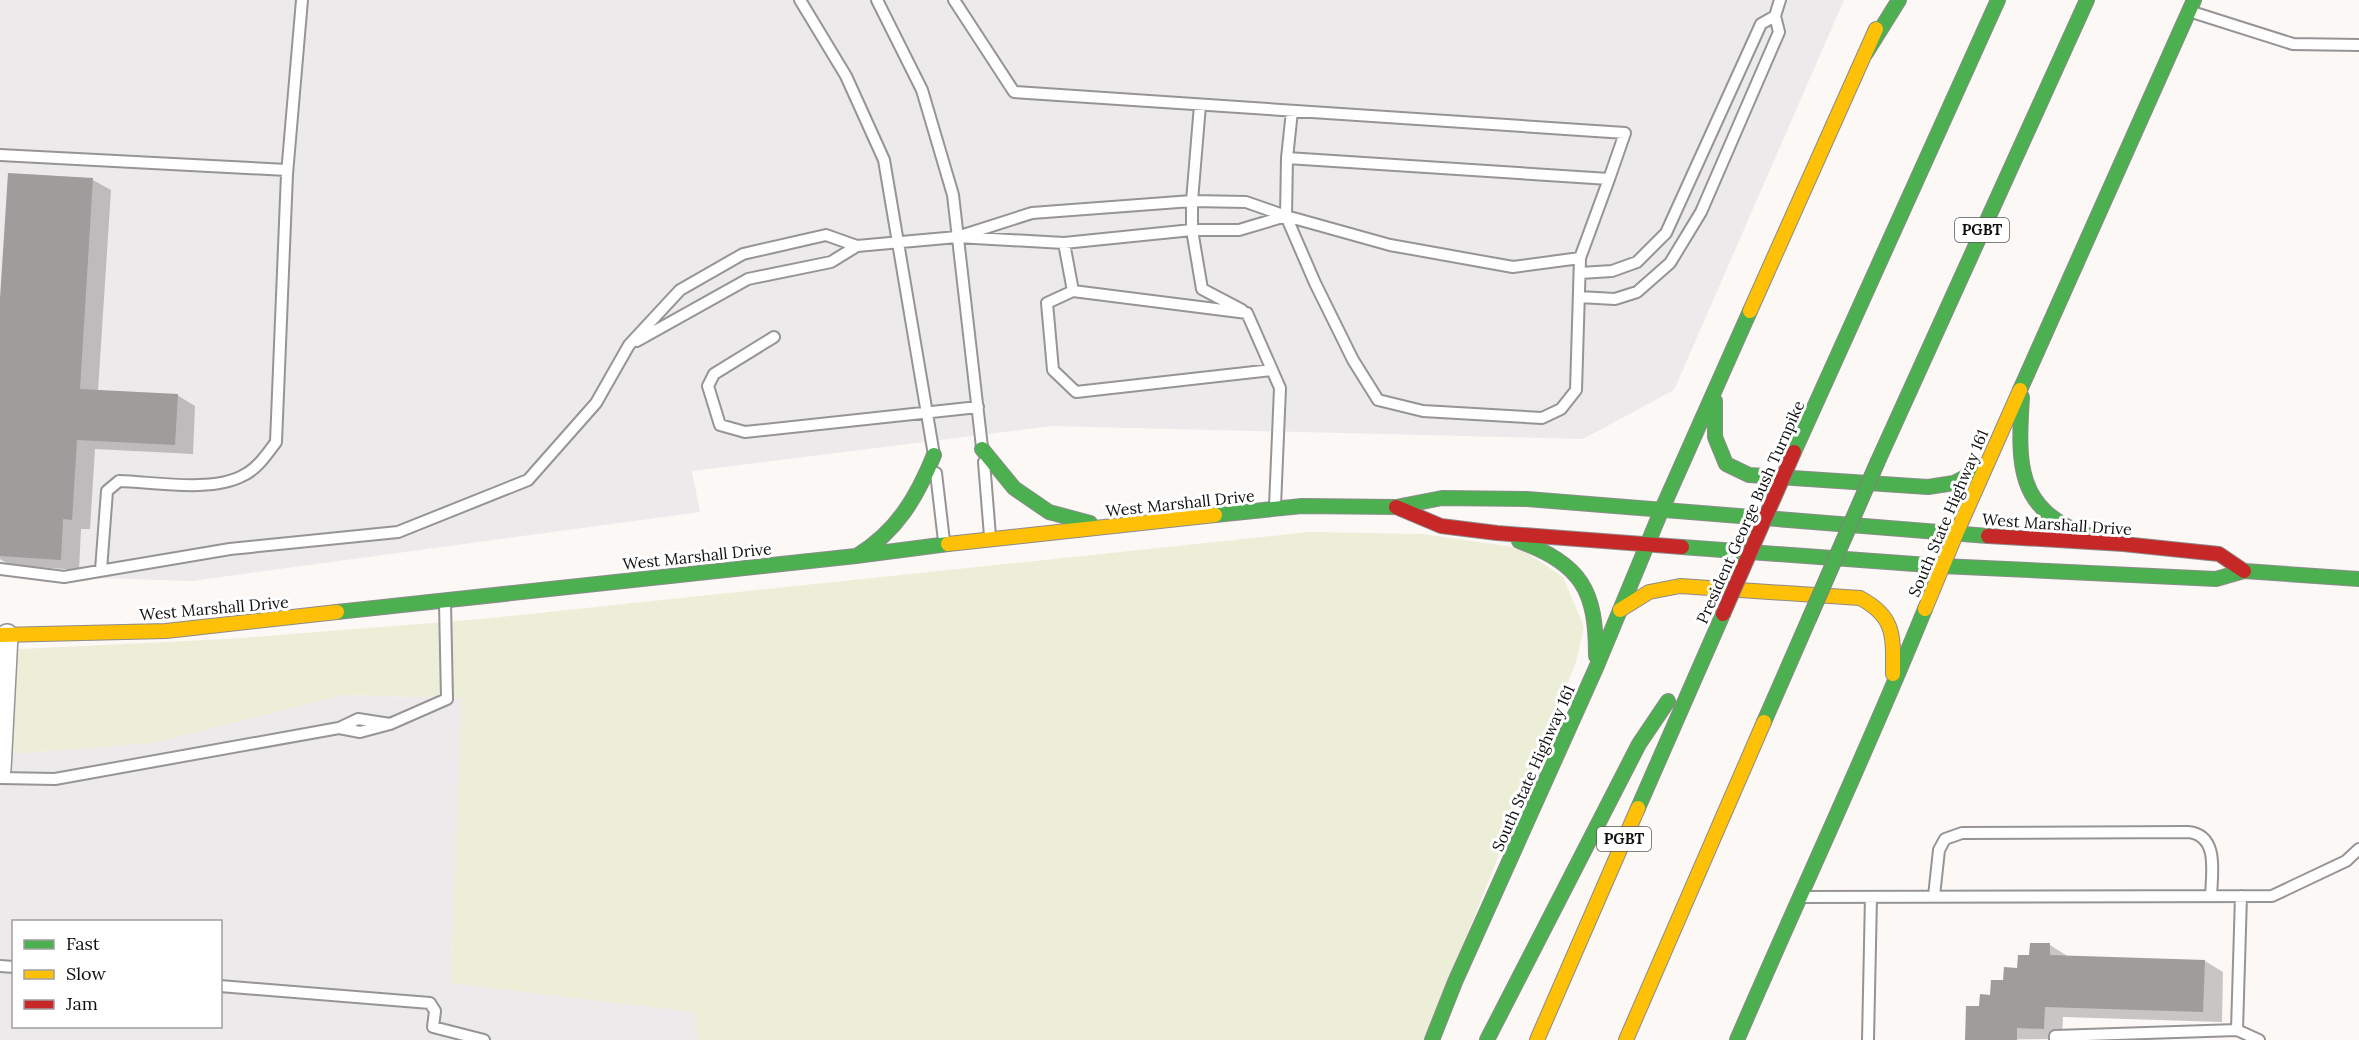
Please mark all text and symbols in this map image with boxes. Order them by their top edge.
road number: PGBT [1955,218,2009,242]
street label: President George Bush Turnpike [1692,397,1808,627]
street label: South State Highway 161 [1904,426,1992,600]
street label: West Marshall Drive [1104,485,1256,521]
street label: West Marshall Drive [1982,509,2133,539]
street label: West Marshall Drive [621,538,773,574]
street label: West Marshall Drive [138,591,290,624]
street label: South State Highway 161 [1487,681,1579,854]
road number: PGBT [1597,827,1651,851]
legend [12,920,222,1028]
text: Fast [66,932,100,955]
text: Slow [66,962,106,985]
text: Jam [65,992,98,1015]

